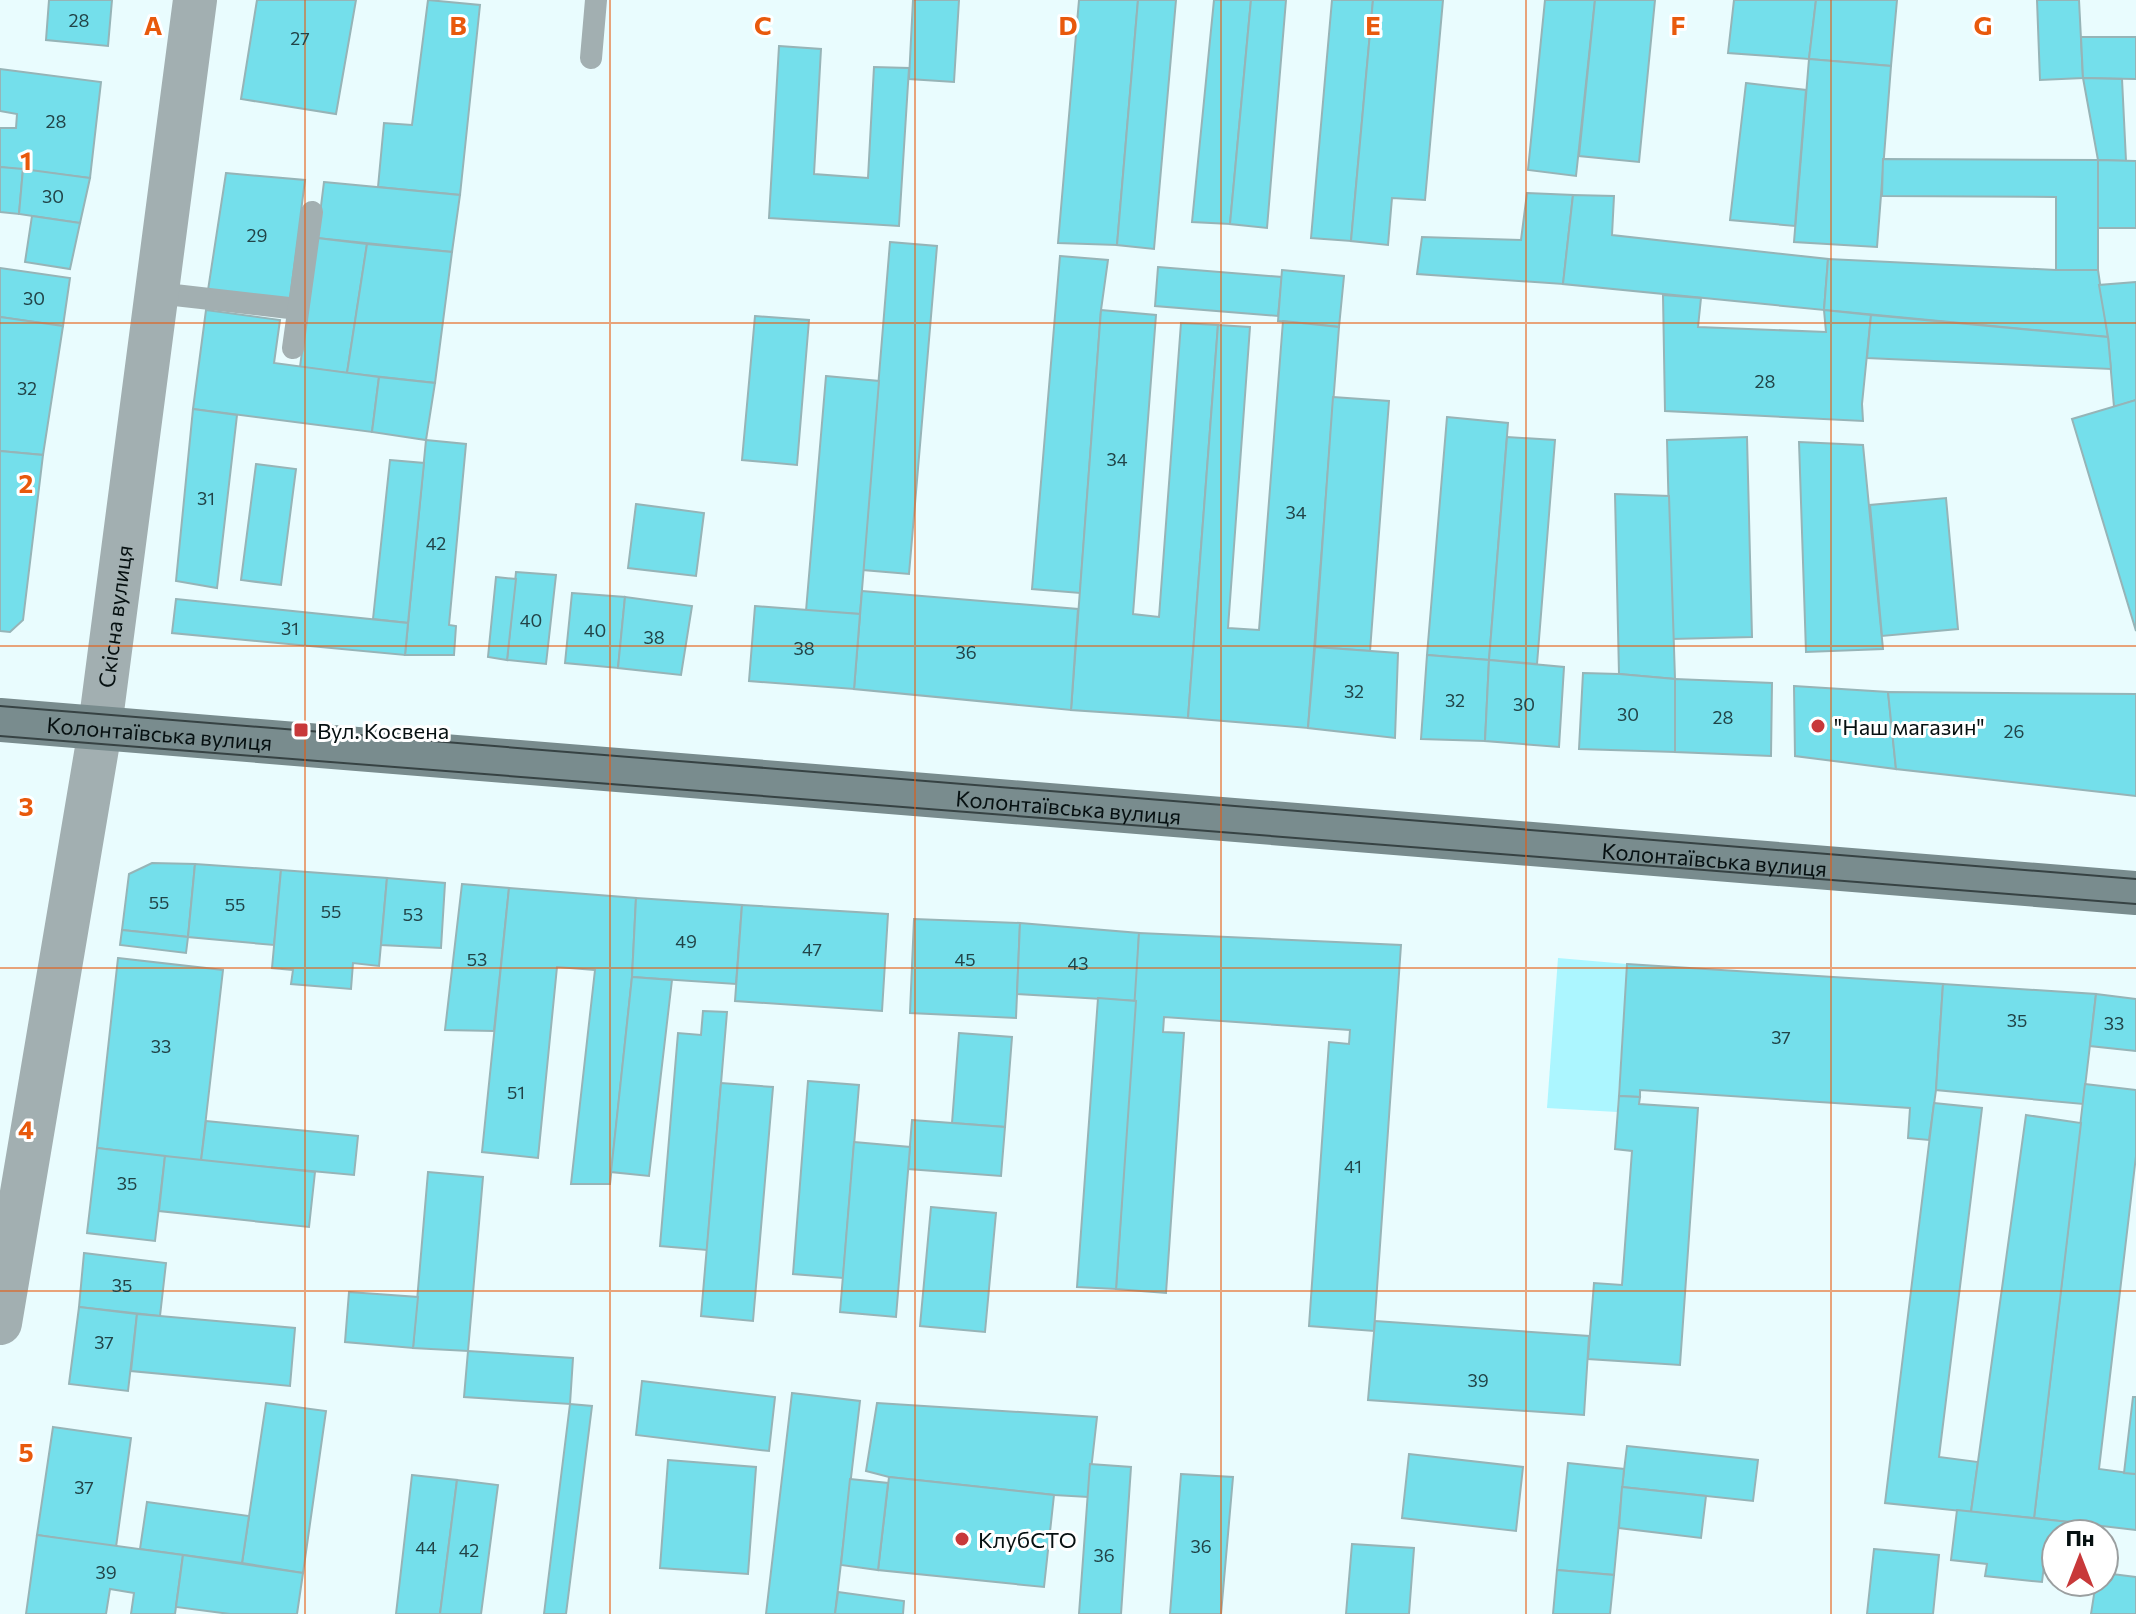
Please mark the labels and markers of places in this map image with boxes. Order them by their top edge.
place label: "Наш магазин" [1834,713,1985,740]
place label: Вул. Косвена [317,717,449,744]
marker: "Наш магазин" [1809,717,1827,735]
marker: Вул. Косвена [292,721,310,739]
place label: КлубСТО [978,1526,1077,1553]
marker: КлубСТО [953,1530,971,1548]

